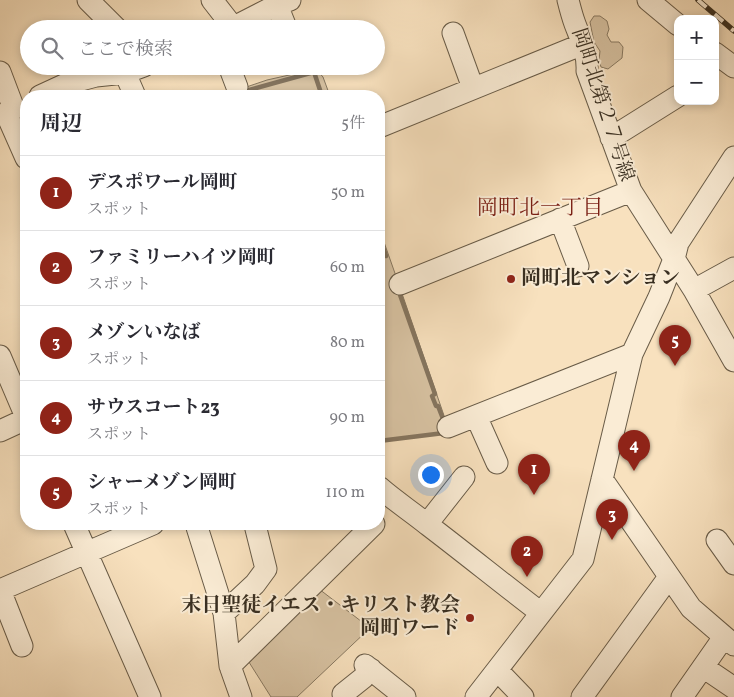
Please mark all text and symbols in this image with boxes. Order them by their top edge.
map controls [674,15,719,105]
button: + [674,15,719,60]
search box [20,20,385,75]
street label: 岡町北第２７号線 [564,25,640,185]
icon: search [38,34,66,62]
text: ここで検索 [78,37,173,63]
button: − [674,60,719,105]
text: 周辺 [40,110,82,139]
text: 5件 [341,113,365,135]
text: デスポワール岡町 [87,170,238,196]
text: 1 [53,182,59,204]
text: 50 m [331,182,365,204]
district label: 岡町北一丁目 [477,194,603,223]
text: スポット [87,199,151,221]
text: ファミリーハイツ岡町 [87,245,276,271]
text: 2 [52,257,60,279]
text: 60 m [330,257,365,279]
place label: 岡町北マンション [521,265,680,293]
marker: 岡町北マンション [505,273,517,285]
text: スポット [87,274,151,296]
text: メゾンいなば [87,320,200,346]
pin: 5 [659,325,691,366]
text: 3 [52,332,60,354]
text: 80 m [330,332,365,354]
text: スポット [87,349,151,371]
text: サウスコート23 [87,395,220,421]
text: 4 [51,407,61,429]
text: 90 m [329,407,365,429]
text: スポット [87,424,151,446]
pin: 4 [618,430,650,471]
pin: 1 [518,454,550,495]
your location [418,462,444,488]
text: シャーメゾン岡町 [87,470,237,496]
text: 5 [52,482,60,504]
text: 110 m [326,482,365,504]
text: スポット [87,499,151,521]
pin: 3 [596,499,628,540]
pin: 2 [511,536,543,577]
place label: 末日聖徒イエス・キリスト教会 岡町ワード [181,592,460,643]
marker: 末日聖徒イエス・キリスト教会 岡町ワード [464,612,476,624]

